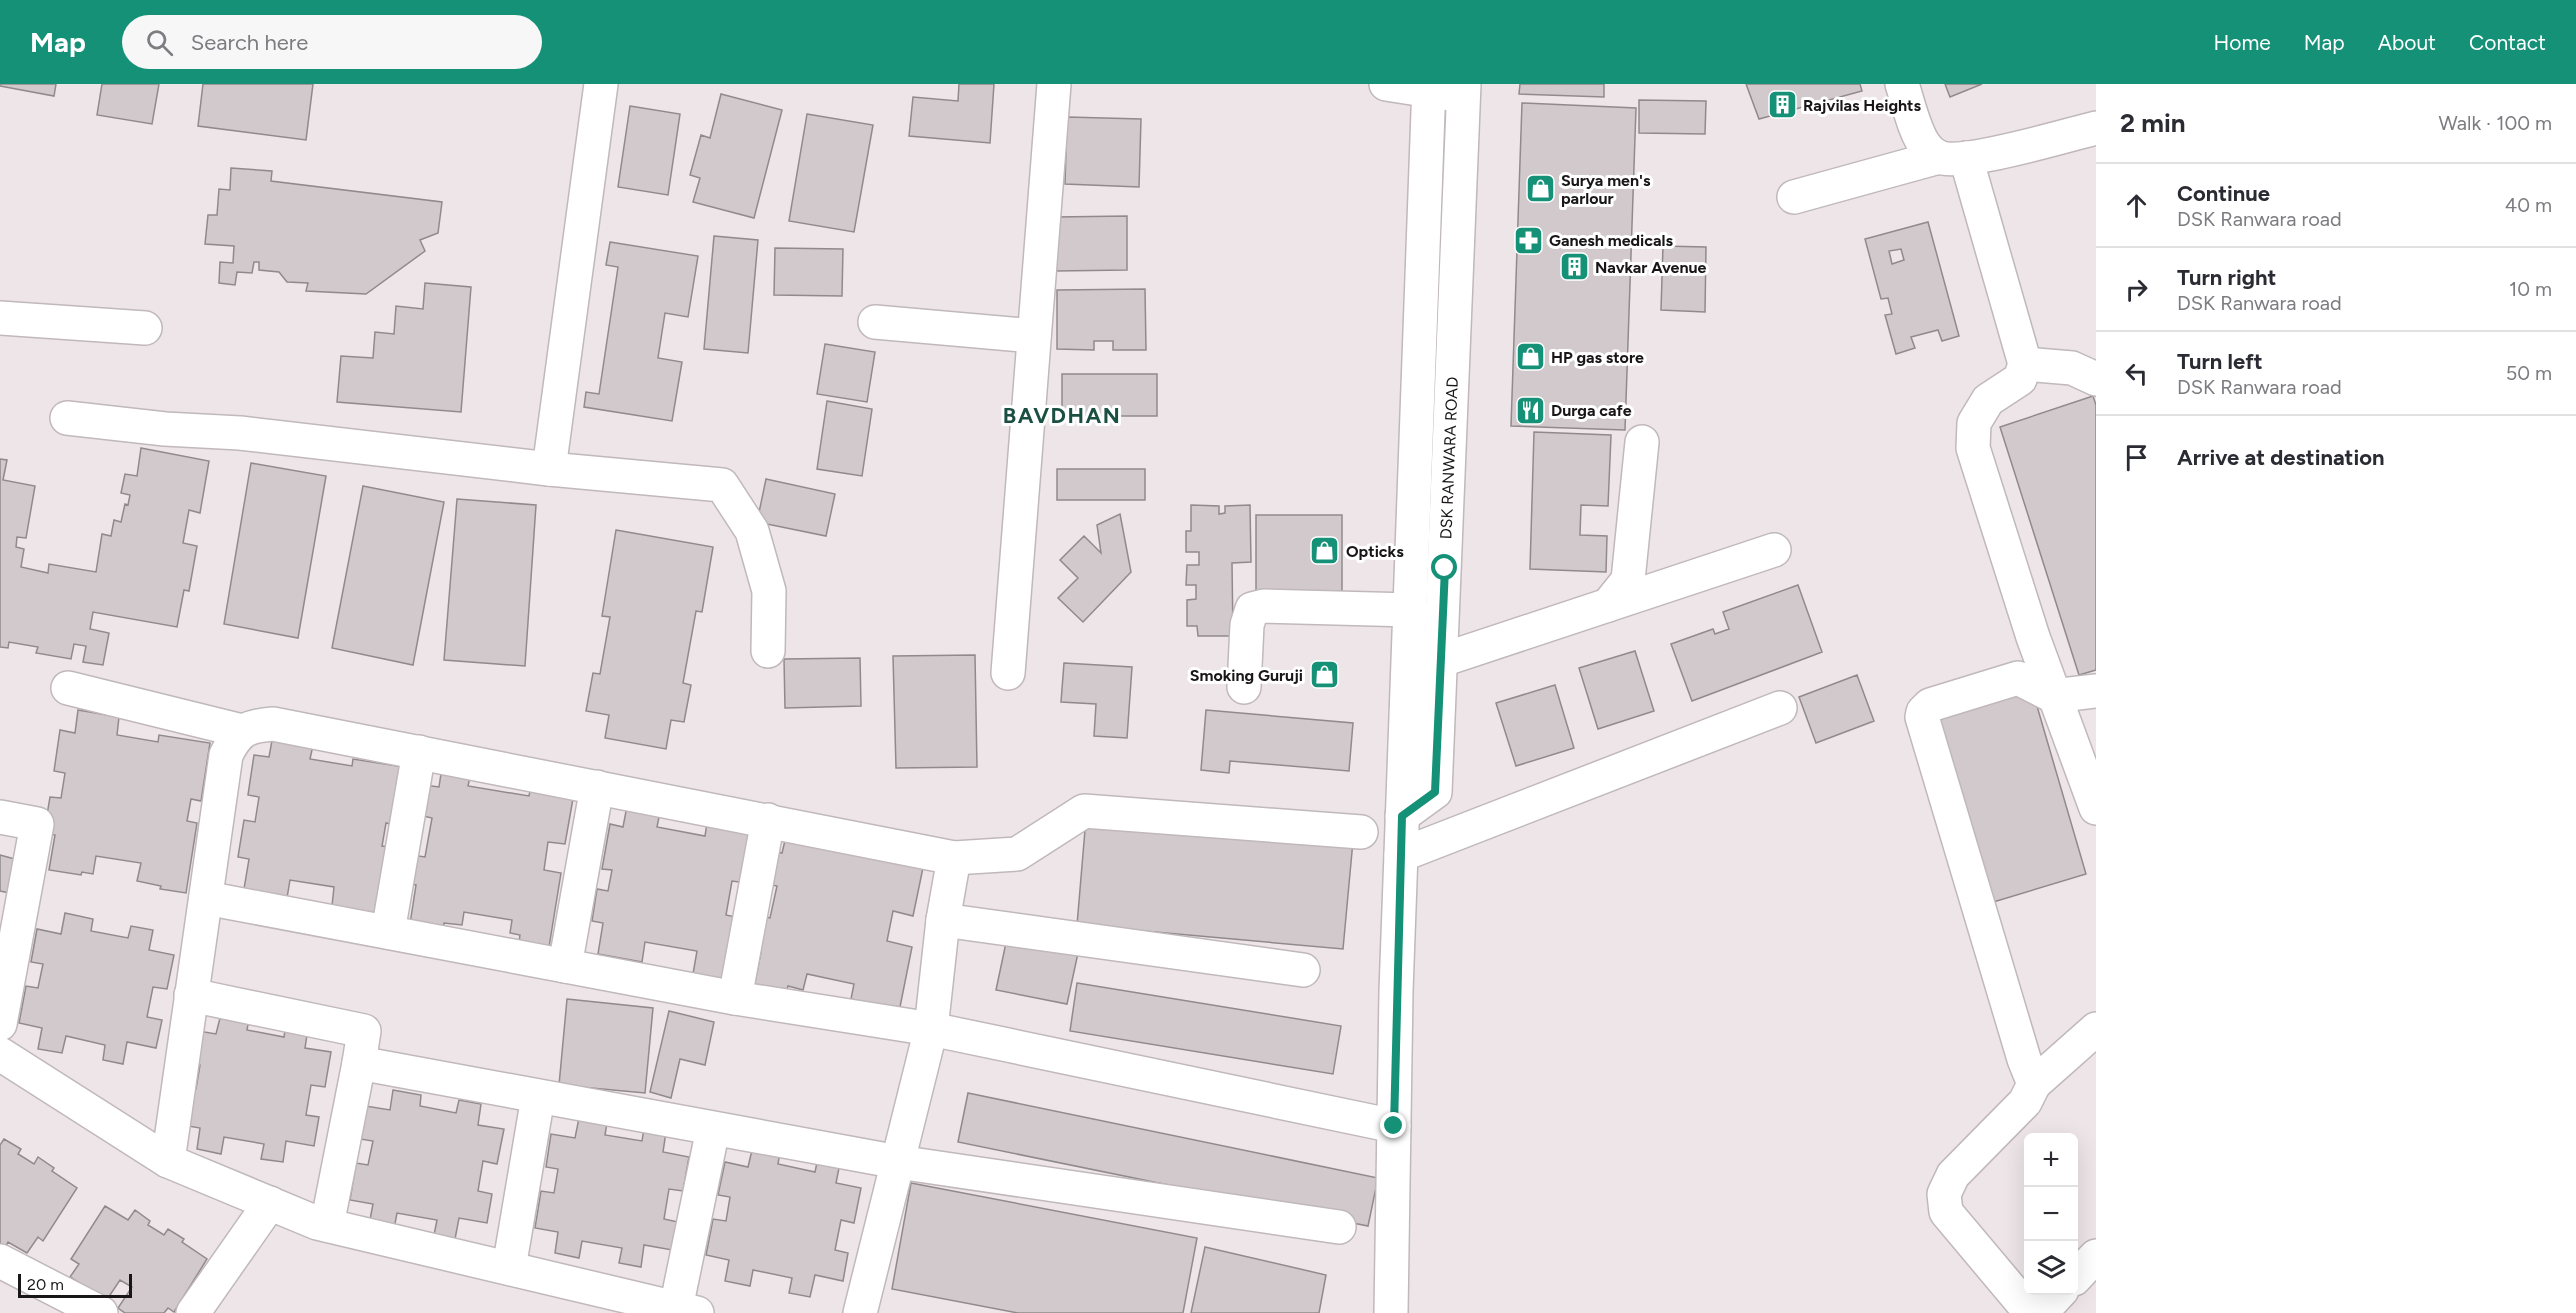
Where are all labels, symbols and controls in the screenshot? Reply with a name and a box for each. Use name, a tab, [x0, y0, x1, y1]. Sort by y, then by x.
search box	[122, 15, 542, 69]
text: Map	[30, 25, 86, 59]
icon: search	[143, 26, 176, 59]
text: Search here	[191, 29, 308, 56]
text: Home	[2214, 30, 2271, 55]
text: Map	[2304, 30, 2345, 55]
text: About	[2378, 30, 2436, 55]
text: Contact	[2469, 30, 2546, 55]
building icon: Rajvilas Heights	[1766, 89, 1798, 121]
place label: Rajvilas Heights	[1803, 96, 1922, 115]
text: 2 min	[2120, 107, 2186, 139]
text: Walk · 100 m	[2438, 111, 2552, 135]
place label: Surya men's parlour	[1561, 171, 1651, 208]
shop icon: Surya men's parlour	[1524, 173, 1556, 205]
text: Continue	[2177, 180, 2270, 207]
icon: ahead	[2120, 189, 2153, 222]
text: 40 m	[2505, 193, 2552, 217]
text: DSK Ranwara road	[2177, 207, 2342, 231]
pharmacy icon: Ganesh medicals	[1512, 224, 1544, 256]
place label: Ganesh medicals	[1549, 231, 1673, 250]
building icon: Navkar Avenue	[1558, 251, 1590, 283]
place label: Navkar Avenue	[1595, 258, 1707, 277]
text: Turn right	[2177, 264, 2276, 291]
icon: right	[2120, 273, 2153, 306]
text: 10 m	[2509, 277, 2552, 301]
text: DSK Ranwara road	[2177, 291, 2342, 315]
shop icon: HP gas store	[1514, 341, 1546, 373]
place label: HP gas store	[1551, 348, 1644, 367]
text: Turn left	[2177, 348, 2263, 375]
icon: left	[2120, 357, 2153, 390]
text: 50 m	[2506, 361, 2552, 385]
text: DSK Ranwara road	[2177, 375, 2342, 399]
street label: DSK RANWARA ROAD	[1436, 376, 1461, 540]
restaurant icon: Durga cafe	[1514, 394, 1546, 426]
place label: Durga cafe	[1551, 401, 1632, 420]
district label: BAVDHAN	[1003, 402, 1121, 429]
icon: arrive	[2120, 441, 2153, 474]
text: Arrive at destination	[2177, 444, 2385, 471]
shop icon: Opticks	[1309, 535, 1341, 567]
place label: Opticks	[1346, 542, 1404, 561]
route start	[1431, 554, 1457, 580]
shop icon: Smoking Guruji	[1308, 659, 1340, 691]
place label: Smoking Guruji	[1190, 666, 1303, 685]
route end	[1380, 1112, 1406, 1138]
map controls	[2024, 1133, 2078, 1295]
button: +	[2024, 1133, 2078, 1187]
button: −	[2024, 1187, 2078, 1241]
button: layers	[2024, 1241, 2078, 1295]
scale bar	[18, 1271, 132, 1298]
text: 20 m	[27, 1275, 64, 1294]

